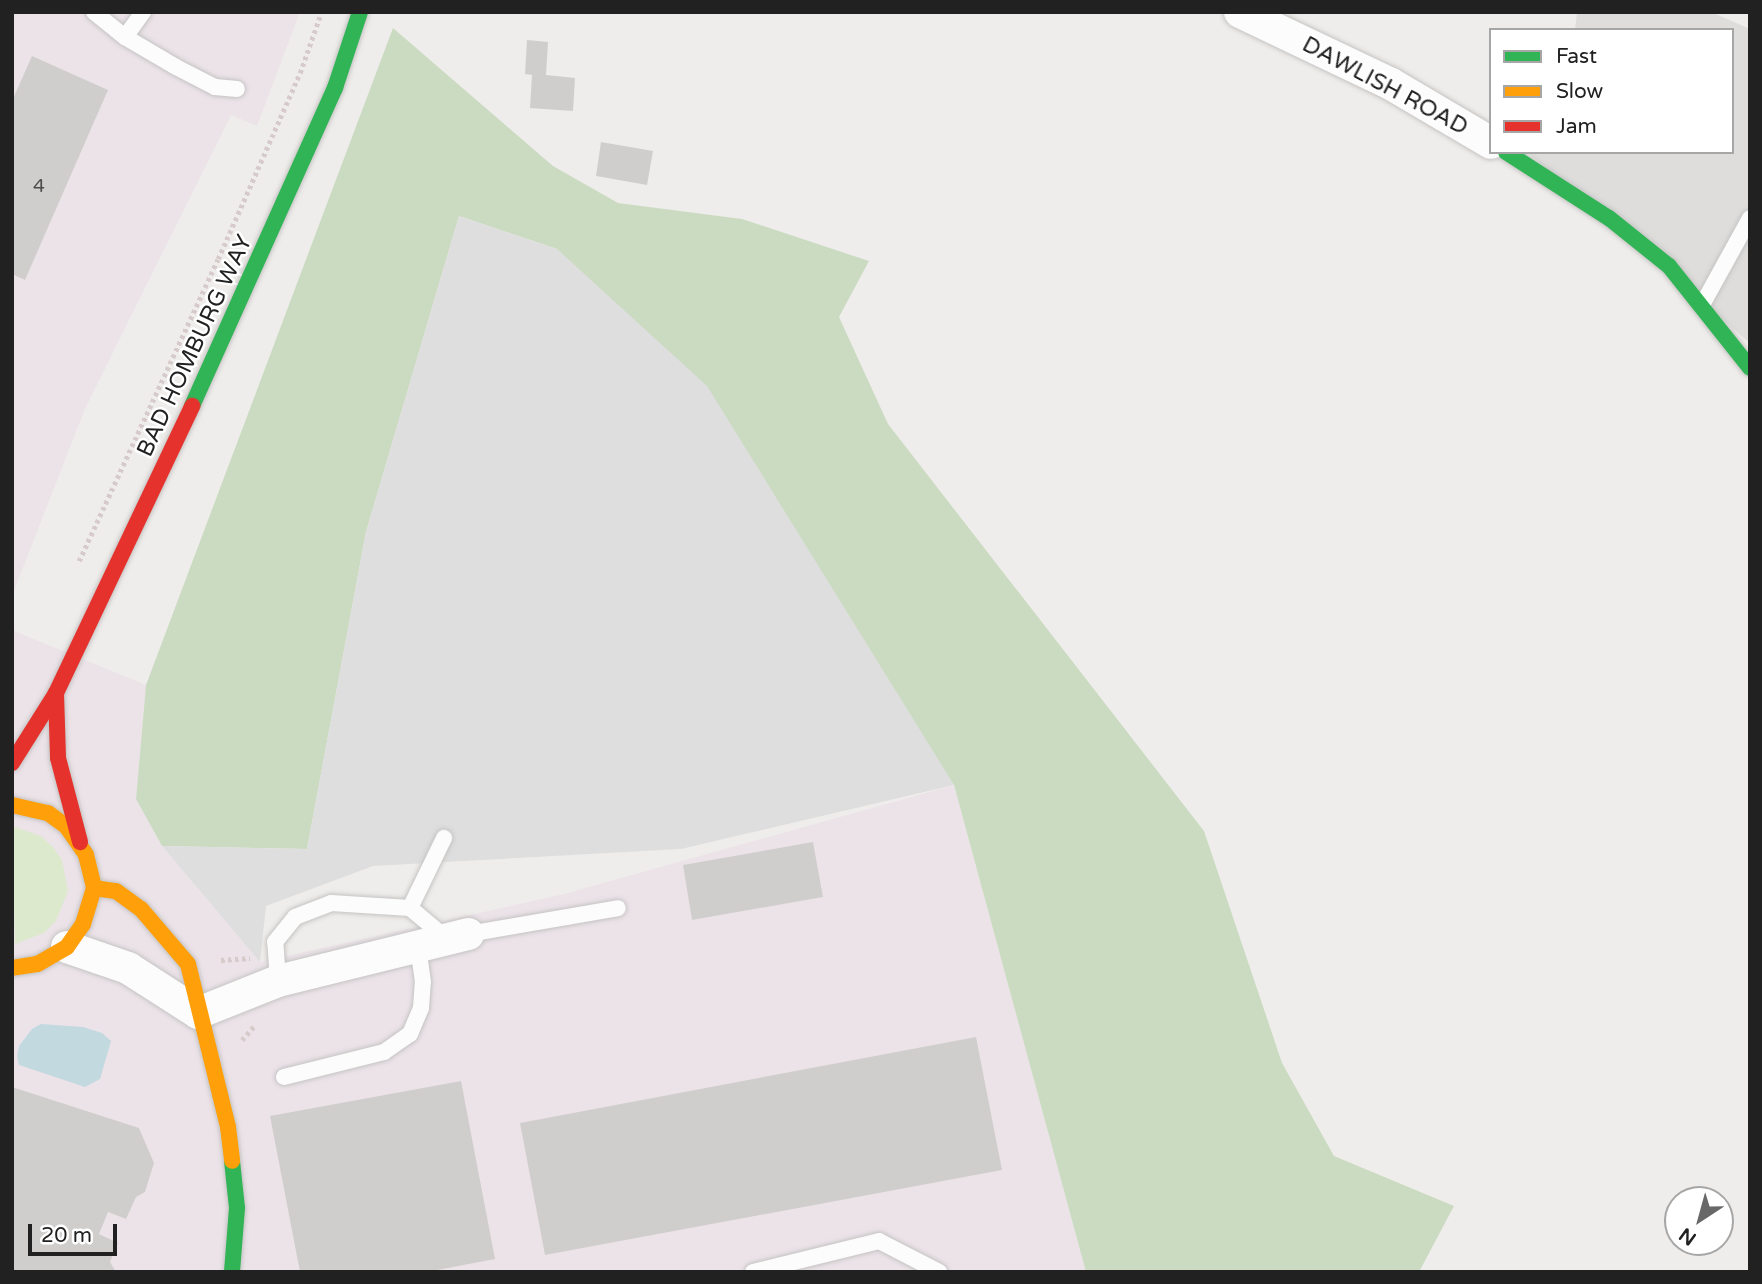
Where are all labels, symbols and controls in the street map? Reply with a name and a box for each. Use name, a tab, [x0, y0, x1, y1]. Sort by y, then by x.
legend	[1489, 28, 1734, 154]
street label: DAWLISH ROAD	[1297, 31, 1473, 141]
text: Fast	[1556, 44, 1597, 69]
text: Slow	[1556, 79, 1603, 104]
text: Jam	[1556, 114, 1597, 139]
house number: 4	[33, 176, 45, 198]
street label: BAD HOMBURG WAY	[131, 231, 259, 461]
north arrow	[1664, 1186, 1734, 1256]
scale bar	[32, 1210, 121, 1254]
text: 20 m	[41, 1223, 92, 1248]
text: N	[1675, 1223, 1700, 1250]

